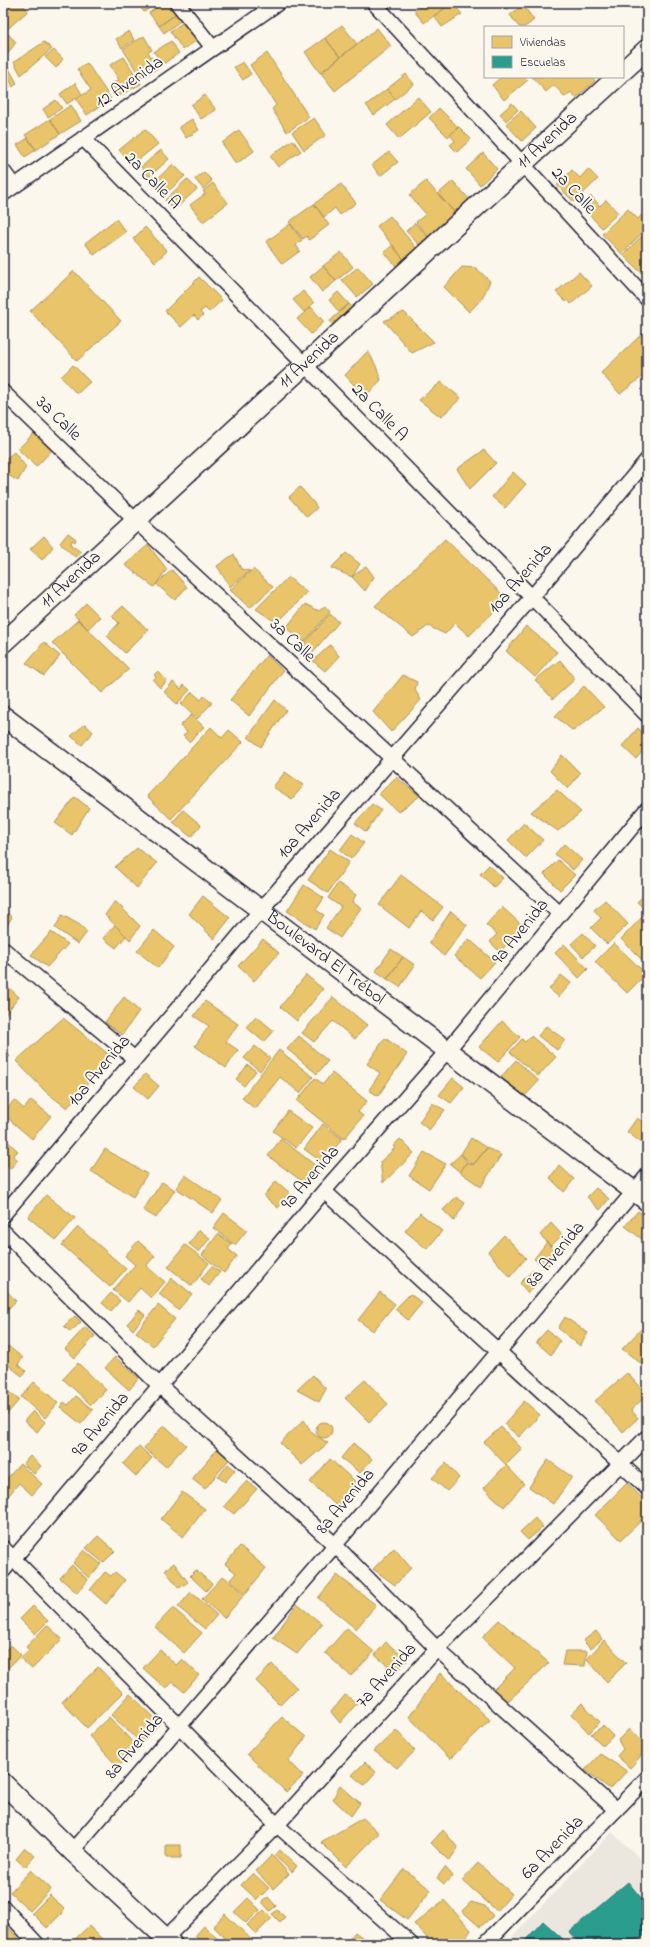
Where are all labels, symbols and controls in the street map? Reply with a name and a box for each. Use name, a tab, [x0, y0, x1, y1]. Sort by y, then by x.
legend	[484, 26, 624, 78]
text: Viviendas	[519, 34, 566, 52]
street label: 12 Avenida	[91, 50, 169, 116]
text: Escuelas	[520, 54, 566, 72]
street label: 11 Avenida	[512, 106, 584, 176]
street label: 2a Calle A	[117, 146, 187, 216]
street label: 2a Calle	[544, 161, 603, 221]
street label: 11 Avenida	[273, 326, 346, 395]
street label: 2a Calle A	[344, 378, 414, 448]
street label: 3a Calle	[29, 390, 88, 448]
street label: 10a Avenida	[483, 538, 559, 620]
street label: 11 Avenida	[35, 545, 108, 615]
street label: 3a Calle	[263, 613, 322, 670]
street label: 10a Avenida	[272, 783, 348, 865]
street label: 9a Avenida	[486, 893, 556, 971]
street label: Boulevard El Trébol	[259, 904, 390, 1012]
street label: 10a Avenida	[62, 1030, 138, 1112]
street label: 9a Avenida	[276, 1140, 346, 1216]
street label: 8a Avenida	[520, 1216, 592, 1294]
street label: 9a Avenida	[66, 1387, 136, 1463]
street label: 8a Avenida	[310, 1463, 382, 1541]
street label: 7a Avenida	[350, 1637, 424, 1715]
street label: 8a Avenida	[99, 1708, 171, 1786]
street label: 6a Avenida	[516, 1810, 590, 1886]

